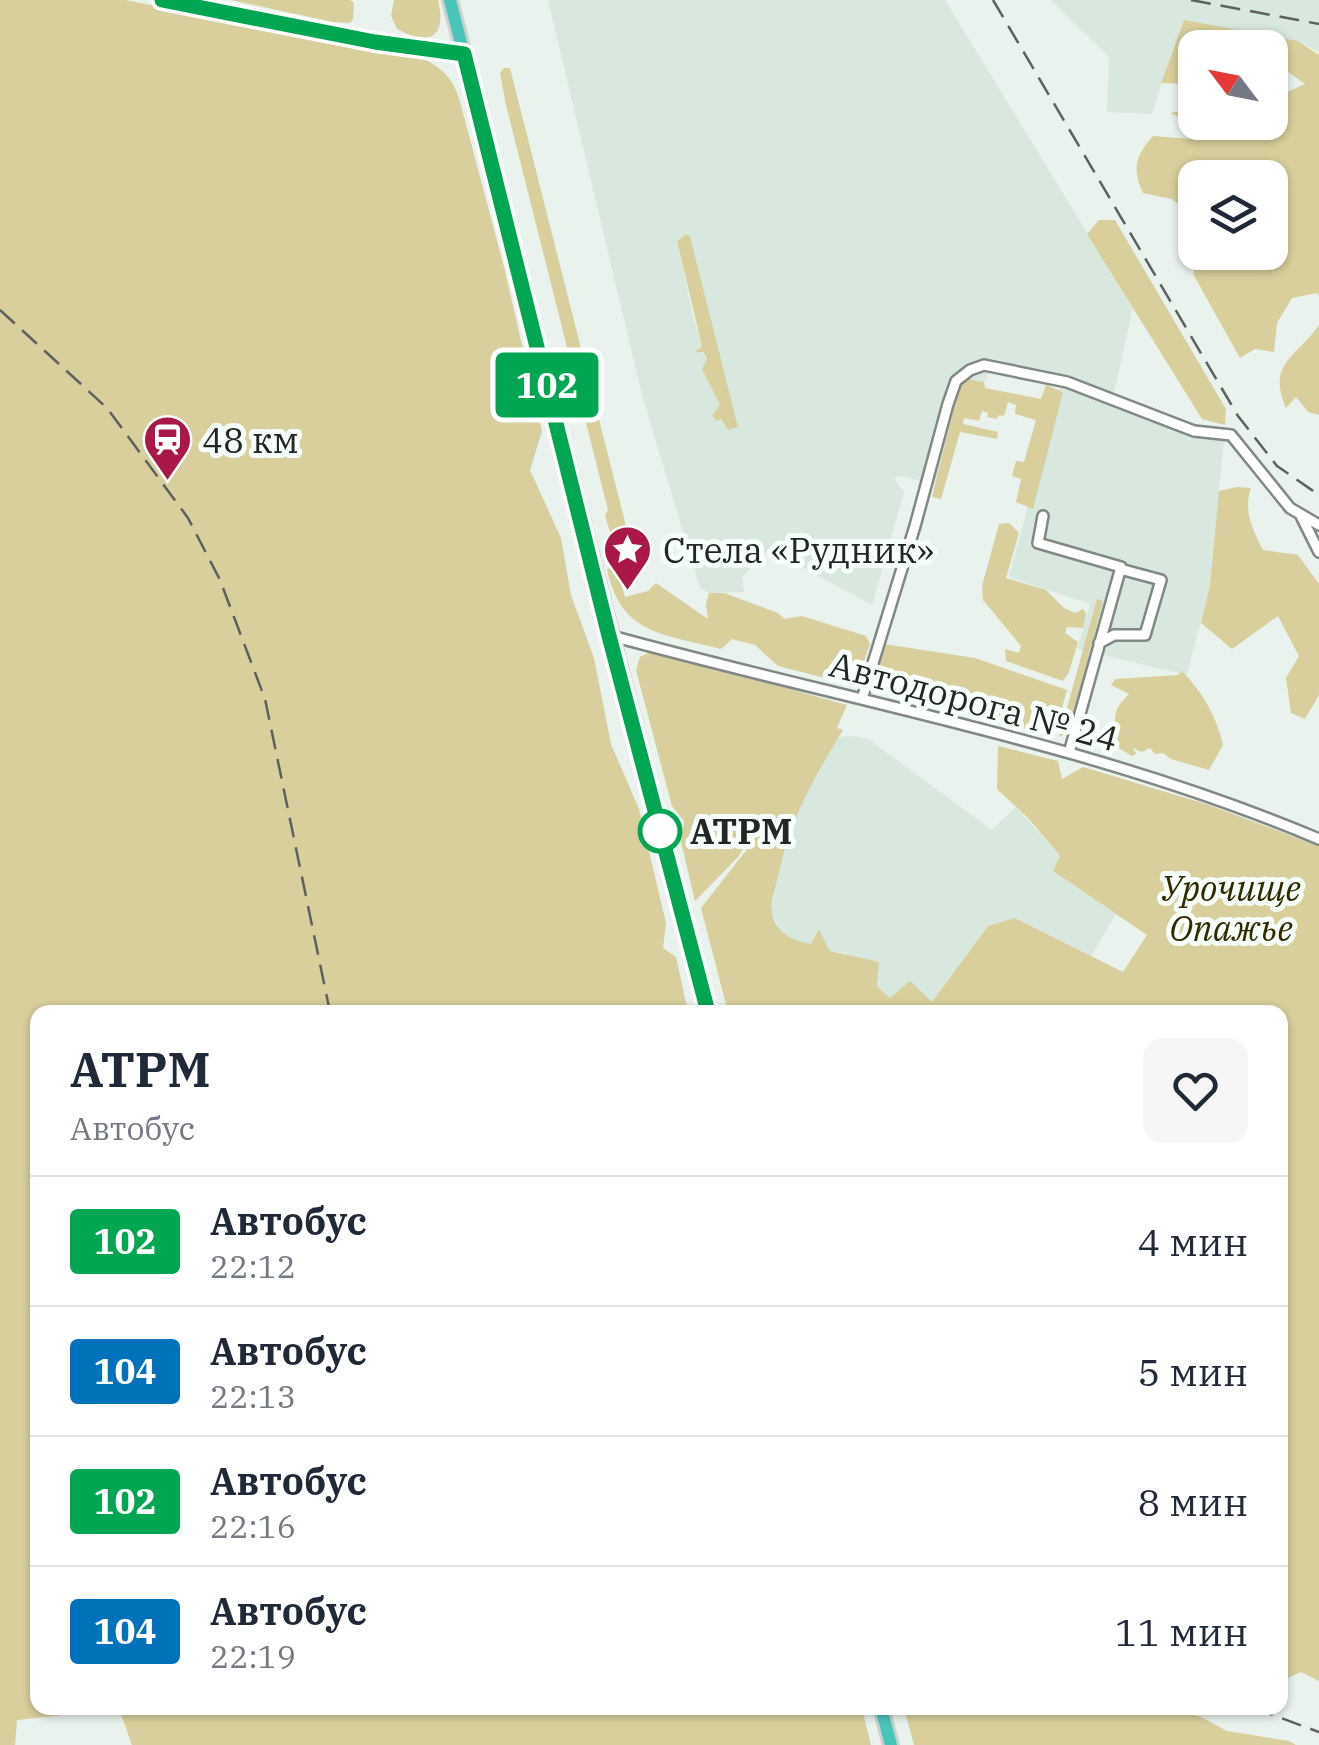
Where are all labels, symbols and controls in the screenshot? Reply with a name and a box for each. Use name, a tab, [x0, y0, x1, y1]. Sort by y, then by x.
north arrow	[1178, 30, 1288, 140]
map controls	[1178, 30, 1288, 270]
button: layers	[1178, 160, 1288, 270]
line badge: 102	[490, 352, 604, 418]
text: 102	[515, 362, 579, 408]
station icon: 48 км	[141, 414, 193, 482]
place label: 48 км	[202, 417, 299, 463]
place icon: Стела «Рудник»	[602, 524, 654, 592]
place label: Стела «Рудник»	[663, 527, 934, 573]
street label: Автодорога № 24	[825, 640, 1123, 762]
place label: АТРМ	[690, 808, 792, 854]
marker: АТРМ	[639, 810, 681, 852]
park label: Урочище Опажье	[1161, 865, 1301, 951]
text: АТРМ	[70, 1038, 210, 1100]
button: heart	[1143, 1038, 1248, 1143]
text: Автобус	[70, 1107, 195, 1149]
text: Автобус	[210, 1196, 367, 1245]
text: 4 мин	[1138, 1217, 1248, 1266]
text: 102	[93, 1218, 157, 1264]
text: 22:12	[210, 1245, 296, 1287]
text: Автобус	[210, 1326, 367, 1375]
text: 5 мин	[1138, 1347, 1248, 1396]
text: 104	[93, 1348, 157, 1394]
text: 22:13	[210, 1375, 296, 1417]
text: Автобус	[210, 1456, 367, 1505]
text: 8 мин	[1138, 1477, 1248, 1526]
text: 102	[93, 1478, 157, 1524]
text: 22:16	[210, 1505, 296, 1547]
text: Автобус	[210, 1586, 367, 1635]
text: 11 мин	[1115, 1607, 1248, 1656]
text: 104	[93, 1608, 157, 1654]
text: 22:19	[210, 1635, 296, 1677]

